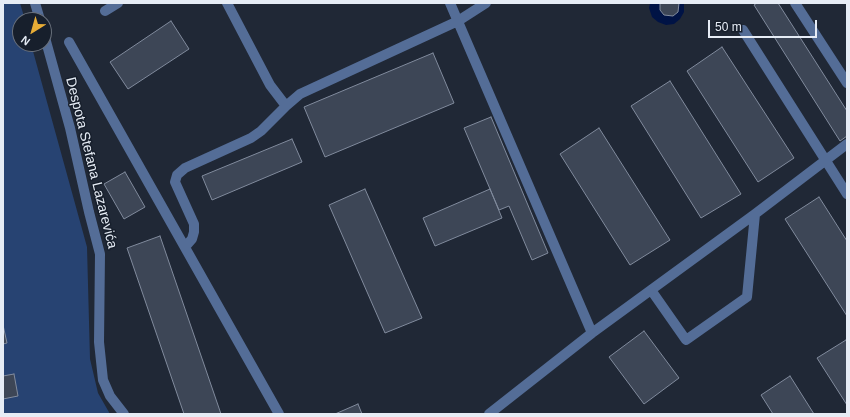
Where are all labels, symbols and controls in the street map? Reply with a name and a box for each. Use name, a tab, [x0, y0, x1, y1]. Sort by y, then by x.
north arrow	[12, 12, 52, 52]
scale bar	[710, 12, 819, 38]
text: 50 m	[715, 20, 742, 34]
text: N	[19, 34, 32, 48]
street label: Despota Stefana Lazarevića	[62, 76, 120, 250]

